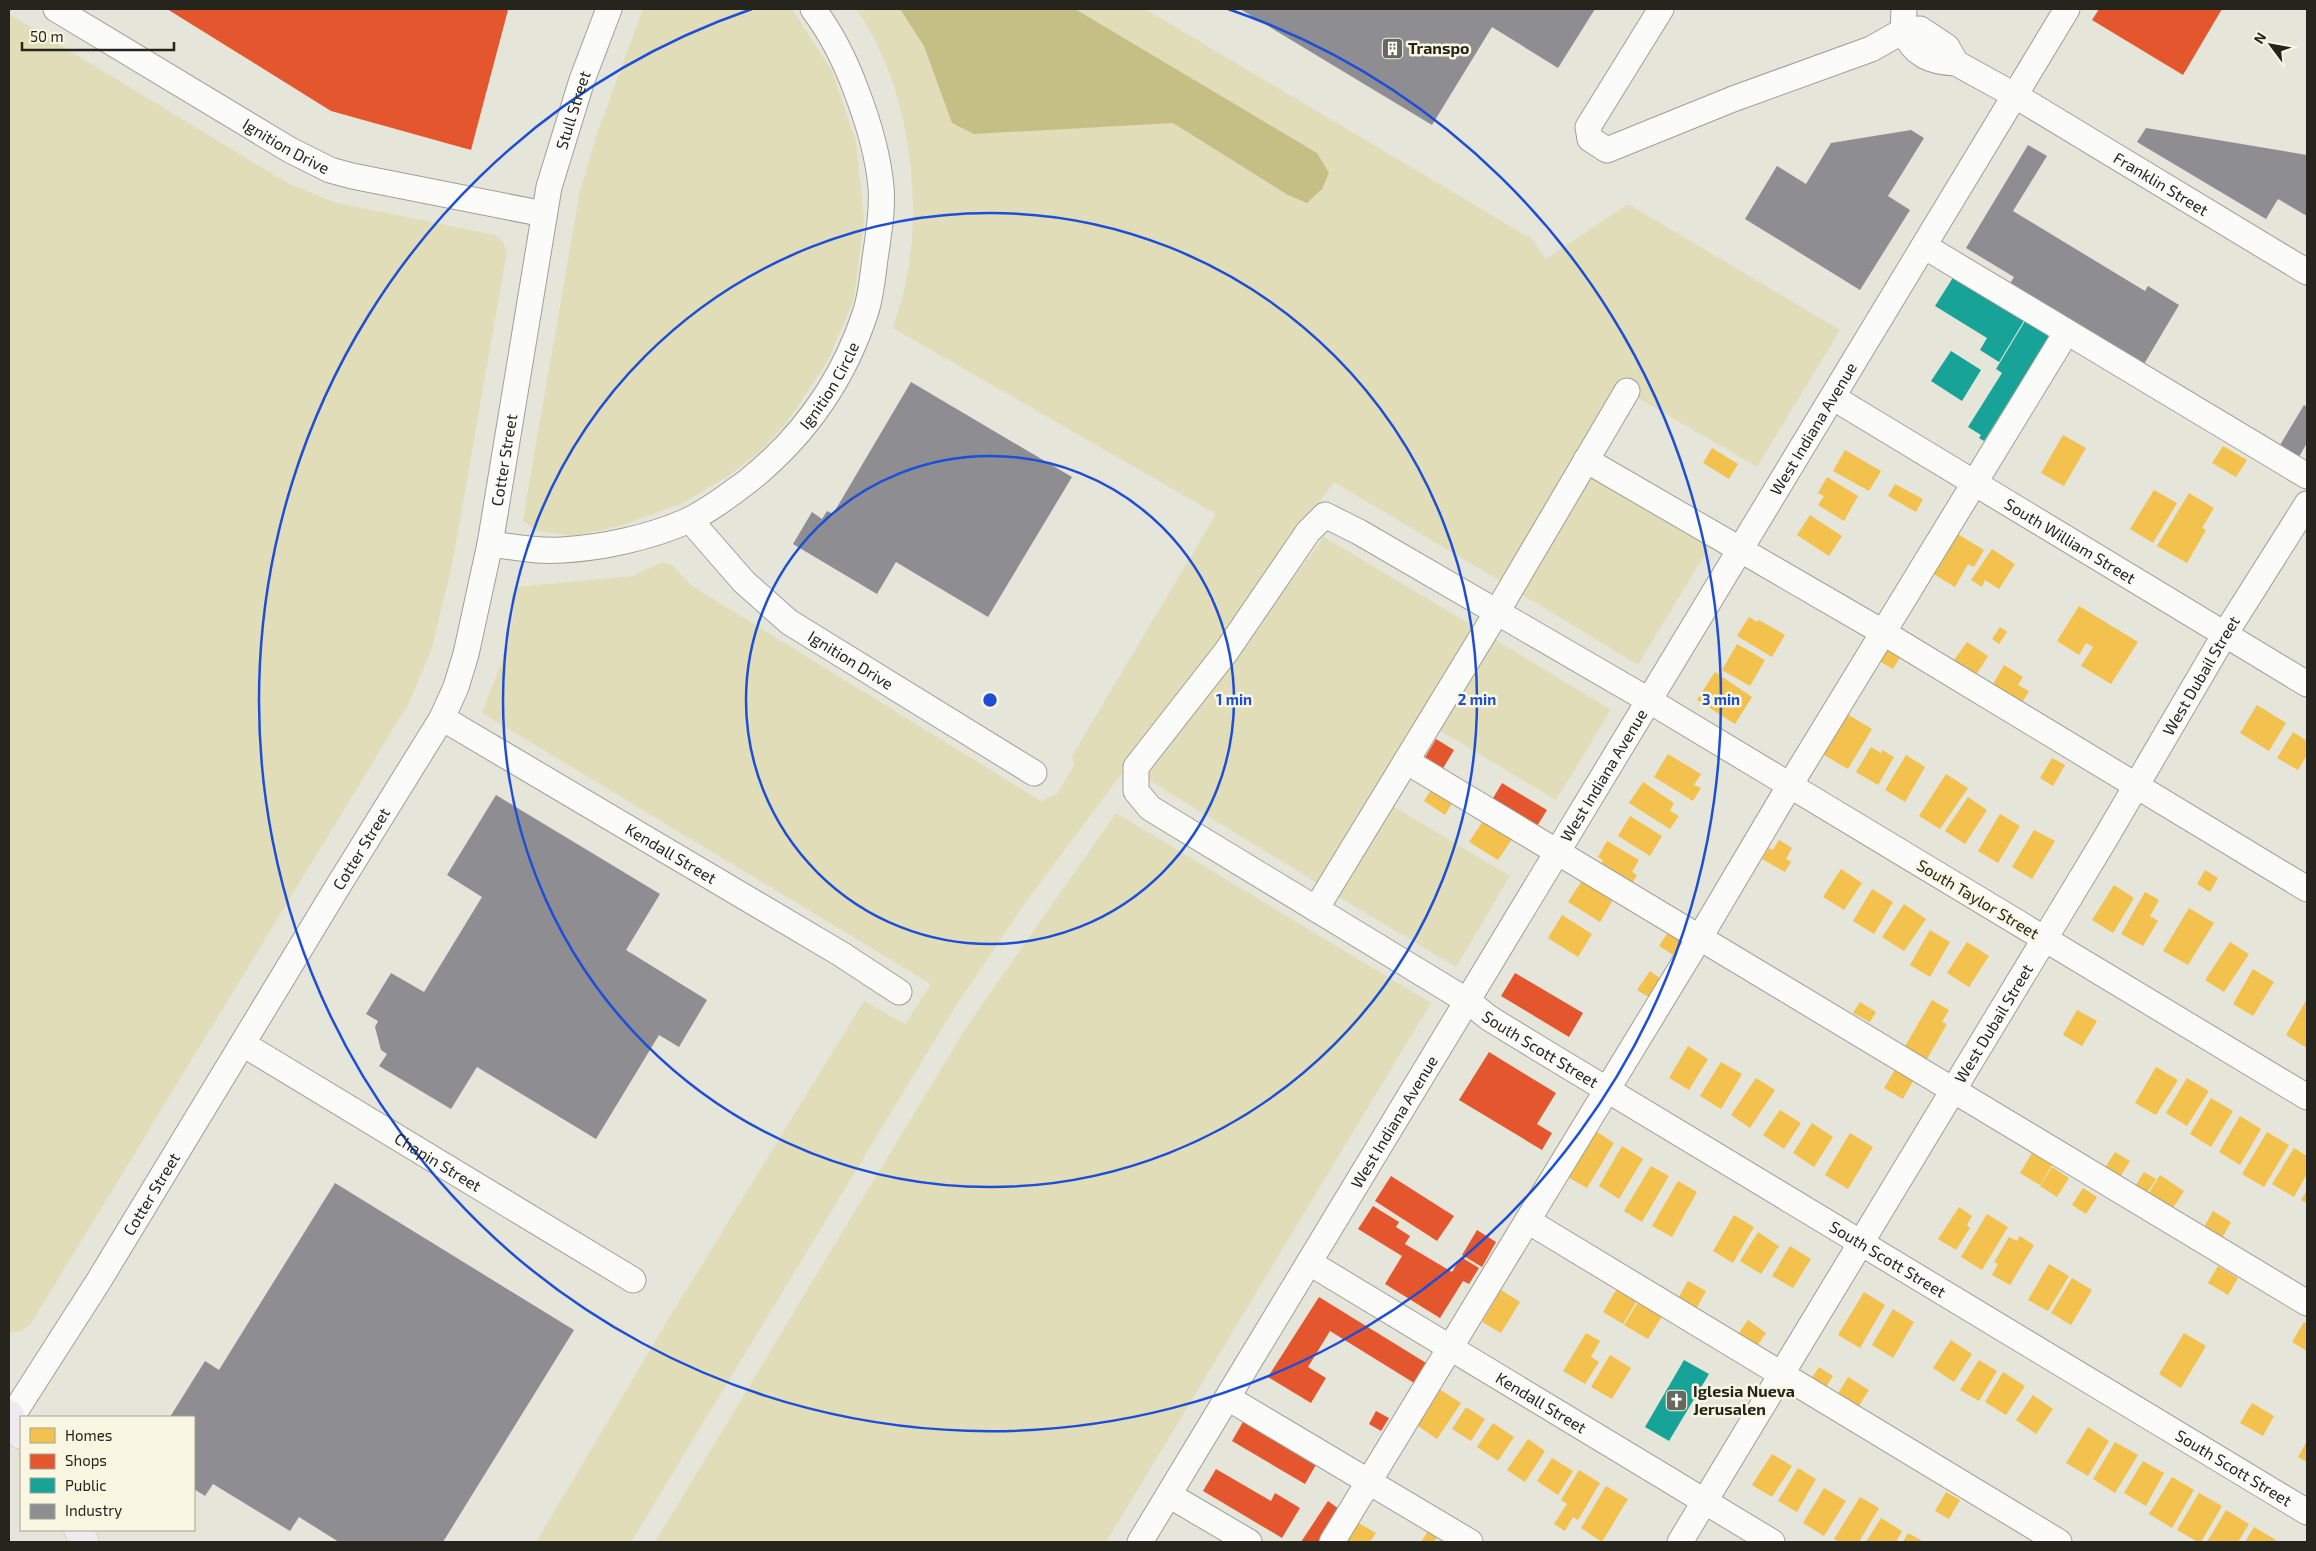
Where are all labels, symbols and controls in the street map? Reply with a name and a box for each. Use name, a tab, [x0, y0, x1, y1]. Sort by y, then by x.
scale bar	[22, 20, 175, 52]
north arrow	[2246, 20, 2296, 70]
text: 50 m	[30, 27, 64, 45]
text: N	[2250, 29, 2269, 47]
building icon: Transpo	[1380, 36, 1404, 60]
place label: Transpo	[1408, 38, 1469, 57]
street label: Stull Street	[551, 68, 594, 152]
street label: Ignition Drive	[240, 114, 333, 177]
street label: Franklin Street	[2111, 147, 2212, 219]
street label: Ignition Circle	[795, 339, 862, 433]
street label: West Indiana Avenue	[1765, 359, 1860, 498]
street label: Cotter Street	[486, 412, 520, 507]
street label: South William Street	[2002, 494, 2139, 587]
street label: West Dubail Street	[2158, 612, 2243, 738]
street label: Ignition Drive	[805, 626, 897, 693]
text: 1 min	[1216, 690, 1252, 708]
text: 2 min	[1458, 690, 1496, 708]
text: 3 min	[1702, 690, 1740, 708]
centre of rings	[981, 691, 999, 709]
street label: West Indiana Avenue	[1556, 705, 1651, 845]
street label: Cotter Street	[328, 804, 393, 893]
street label: Kendall Street	[622, 819, 720, 887]
street label: South Taylor Street	[1914, 855, 2043, 942]
street label: West Dubail Street	[1950, 960, 2036, 1086]
street label: South Scott Street	[1479, 1006, 1602, 1091]
street label: West Indiana Avenue	[1346, 1052, 1441, 1191]
street label: Chapin Street	[392, 1128, 485, 1195]
street label: Cotter Street	[119, 1149, 183, 1238]
street label: South Scott Street	[1826, 1216, 1950, 1301]
street label: Kendall Street	[1493, 1368, 1590, 1437]
place label: Iglesia Nueva Jerusalen	[1693, 1381, 1795, 1418]
church icon: Iglesia Nueva Jerusalen	[1665, 1388, 1689, 1412]
legend	[20, 1416, 195, 1531]
street label: South Scott Street	[2172, 1425, 2295, 1510]
text: Homes	[65, 1426, 112, 1444]
text: Shops	[65, 1451, 107, 1469]
text: Public	[65, 1476, 106, 1494]
text: Industry	[65, 1501, 122, 1519]

